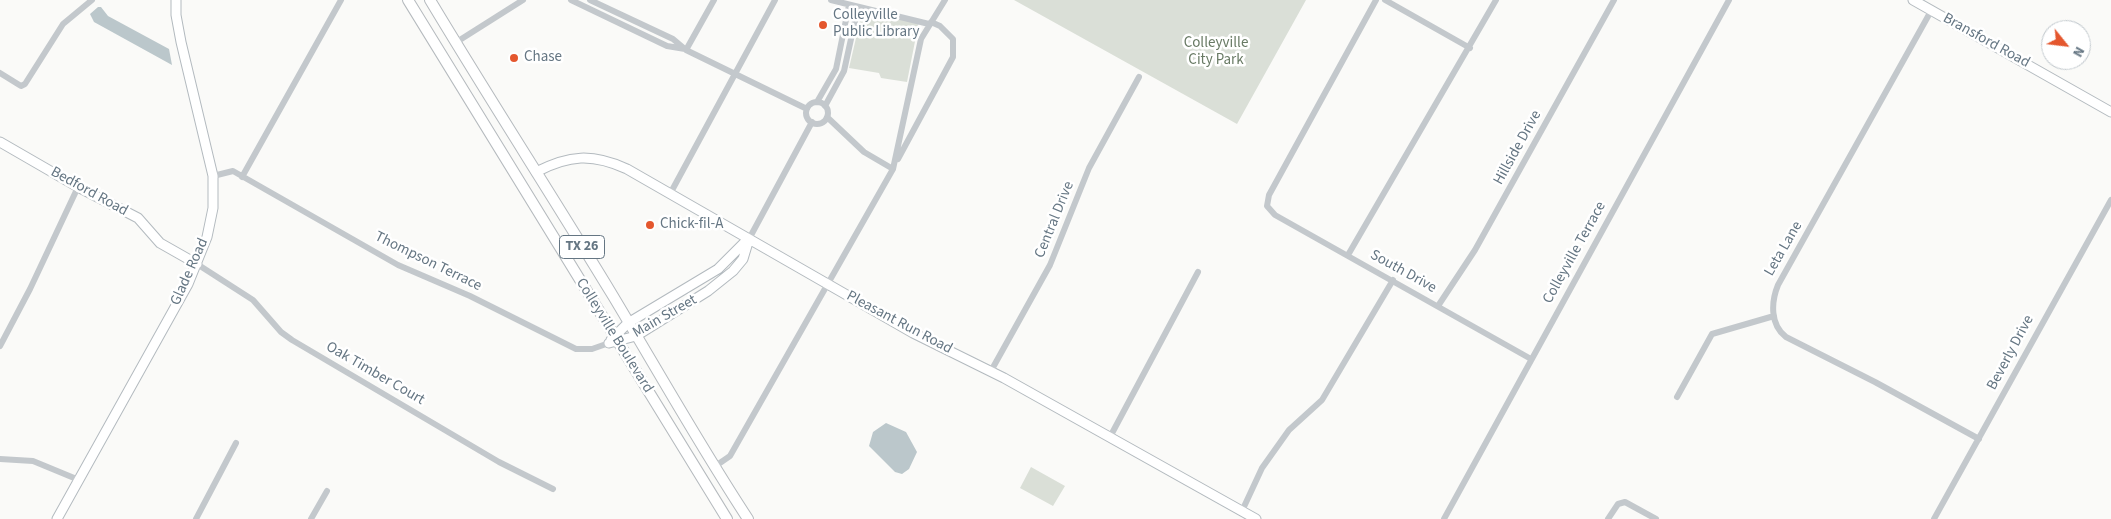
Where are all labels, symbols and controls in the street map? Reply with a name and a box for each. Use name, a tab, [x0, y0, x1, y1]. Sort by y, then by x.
place label: Colleyville Public Library	[833, 7, 920, 42]
street label: Bransford Road	[1939, 10, 2033, 72]
marker: Colleyville Public Library	[817, 19, 829, 31]
north arrow	[2041, 20, 2091, 70]
park label: Colleyville City Park	[1184, 35, 1248, 70]
text: N	[2067, 43, 2089, 61]
place label: Chase	[524, 49, 562, 67]
marker: Chase	[508, 52, 520, 64]
street label: Hillside Drive	[1490, 108, 1546, 188]
street label: Bedford Road	[47, 163, 131, 221]
street label: Central Drive	[1031, 179, 1079, 261]
street label: Colleyville Terrace	[1540, 199, 1610, 307]
place label: Chick-fil-A	[660, 216, 723, 234]
street label: Leta Lane	[1761, 218, 1807, 280]
marker: Chick-fil-A	[644, 219, 656, 231]
street label: Thompson Terrace	[372, 228, 484, 296]
street label: Glade Road	[167, 236, 213, 308]
road number: TX 26	[560, 236, 604, 258]
street label: South Drive	[1367, 246, 1439, 298]
street label: Colleyville Boulevard	[571, 275, 657, 397]
street label: Pleasant Run Road	[843, 288, 955, 358]
street label: Main Street	[630, 291, 700, 343]
street label: Beverly Drive	[1984, 312, 2038, 394]
street label: Oak Timber Court	[322, 338, 428, 410]

